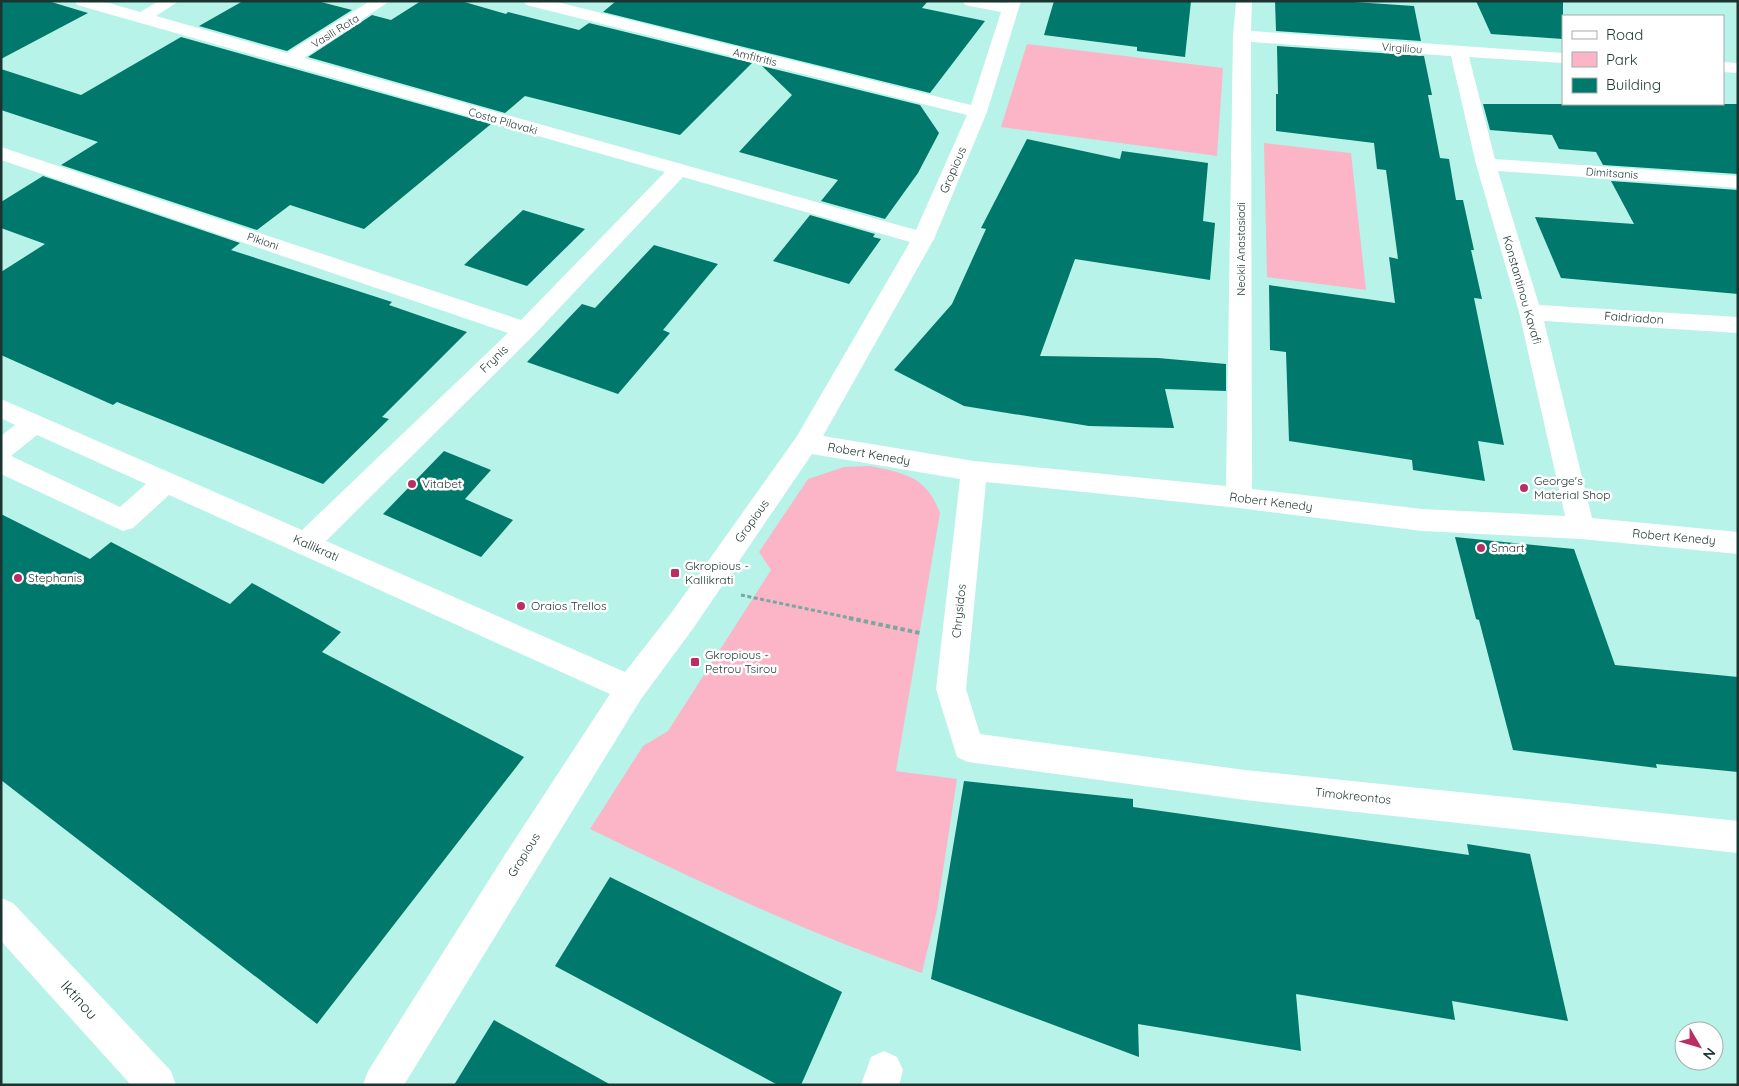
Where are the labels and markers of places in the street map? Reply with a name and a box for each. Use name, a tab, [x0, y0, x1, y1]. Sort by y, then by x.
place label: George's Material Shop	[1534, 473, 1611, 502]
place label: Vitabet	[422, 476, 462, 491]
marker: Vitabet	[406, 478, 418, 490]
marker: George's Material Shop	[1518, 482, 1530, 494]
place label: Smart	[1491, 540, 1525, 555]
marker: Smart	[1475, 542, 1487, 554]
place label: Gkropious - Kallikrati	[685, 558, 749, 587]
marker: Gkropious - Kallikrati	[669, 567, 681, 579]
place label: Stephanis	[28, 570, 82, 585]
marker: Stephanis	[12, 572, 24, 584]
place label: Oraios Trellos	[531, 598, 607, 613]
marker: Oraios Trellos	[515, 600, 527, 612]
place label: Gkropious - Petrou Tsirou	[705, 647, 777, 676]
marker: Gkropious - Petrou Tsirou	[689, 656, 701, 668]

